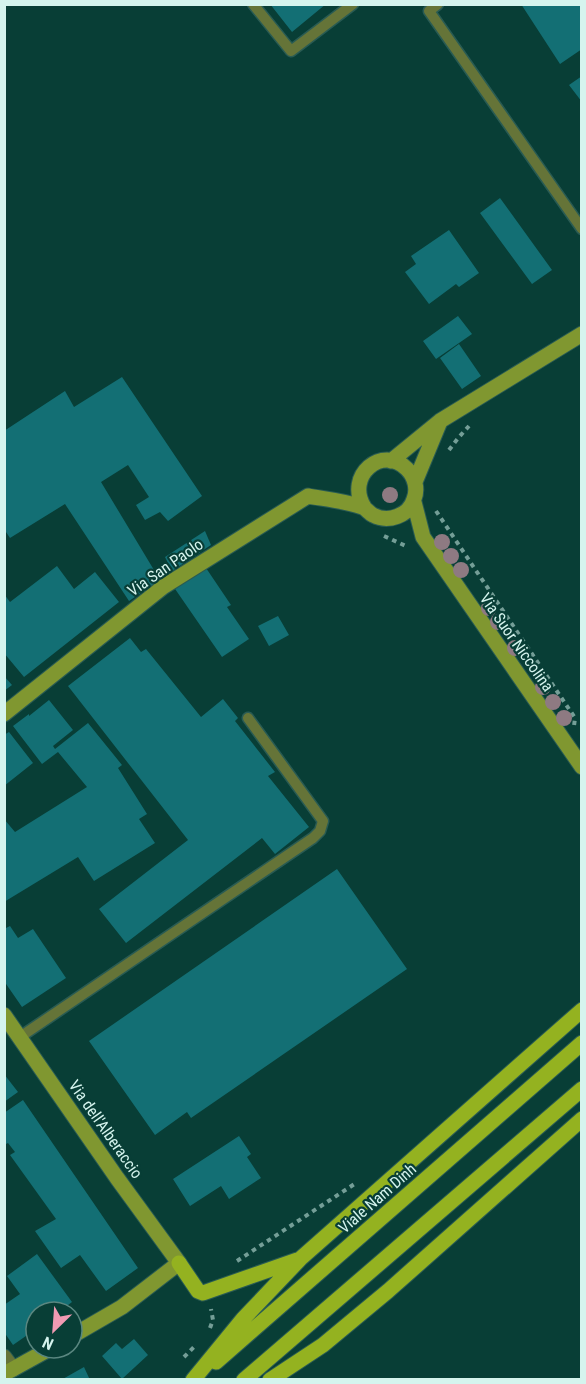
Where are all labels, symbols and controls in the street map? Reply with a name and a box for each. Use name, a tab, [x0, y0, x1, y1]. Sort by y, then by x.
street label: Via San Paolo	[124, 535, 207, 600]
street label: Via Suor Niccolina	[476, 589, 558, 695]
street label: Via dell'Alberaccio	[65, 1076, 147, 1182]
street label: Viale Nam Dinh	[335, 1159, 420, 1237]
north arrow	[24, 1300, 84, 1360]
text: N	[39, 1332, 56, 1354]

